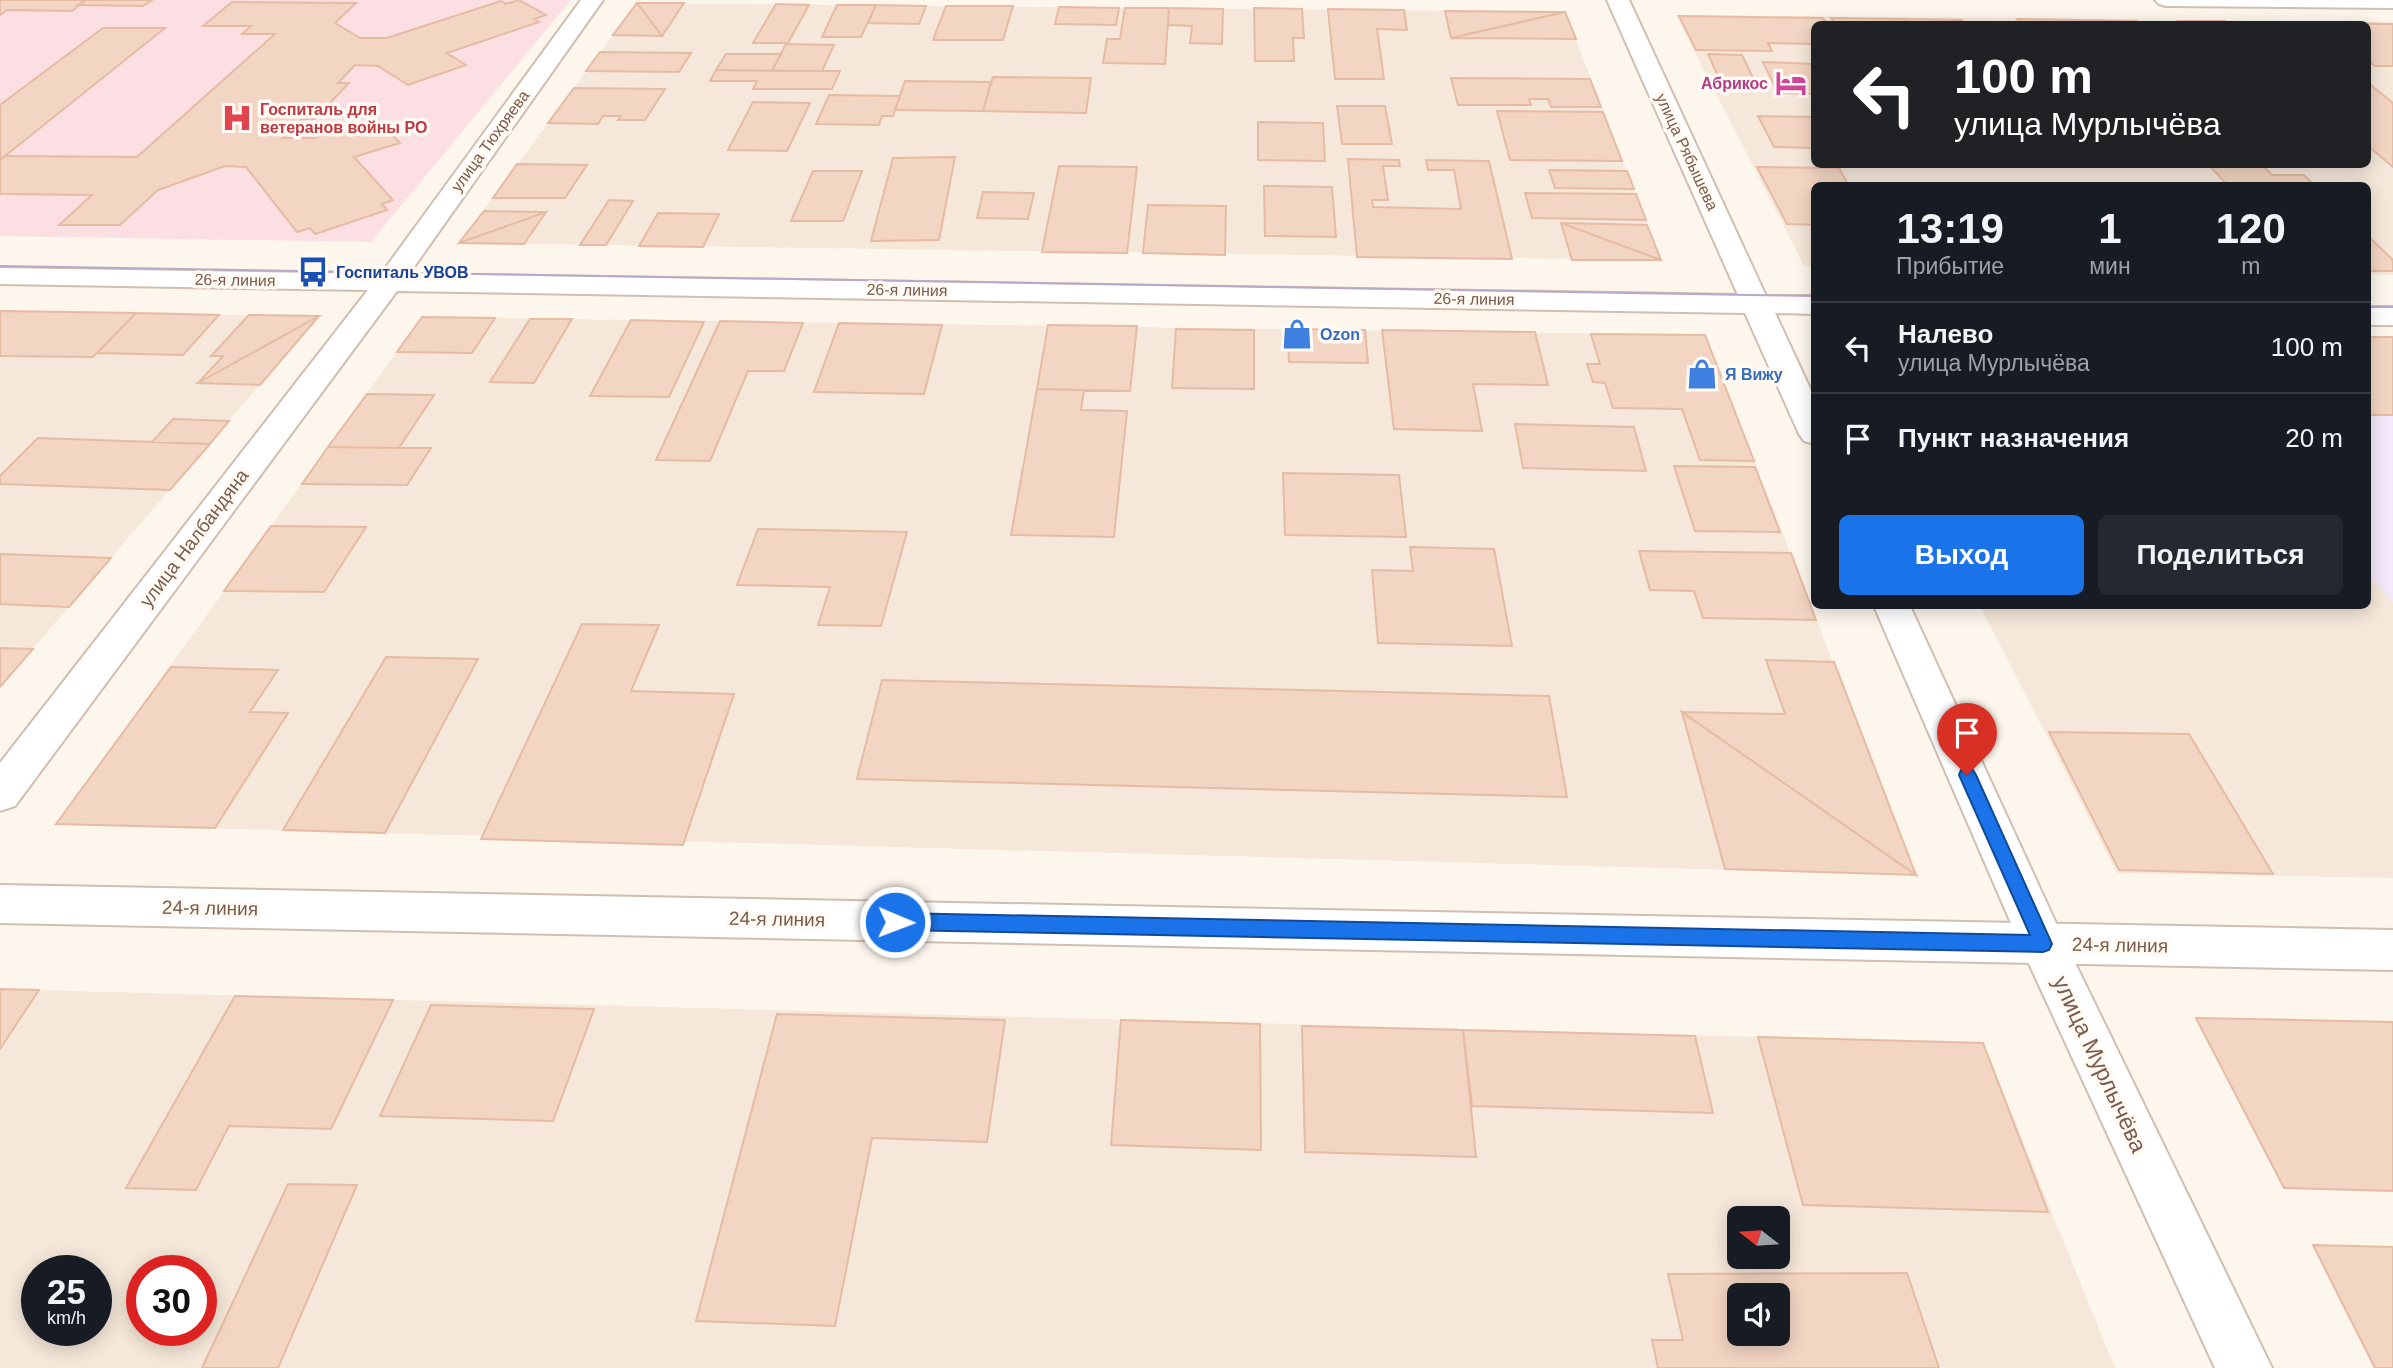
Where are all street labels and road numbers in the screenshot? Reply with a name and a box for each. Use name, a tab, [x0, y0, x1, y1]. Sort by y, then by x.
street label: улица Тюхряева	[448, 87, 532, 195]
street label: улица Рябышева	[1652, 91, 1722, 213]
street label: 26-я линия	[194, 271, 276, 289]
street label: 26-я линия	[866, 281, 948, 299]
street label: 26-я линия	[1433, 290, 1515, 308]
street label: улица Налбандяна	[135, 465, 253, 611]
street label: 24-я линия	[162, 897, 258, 919]
street label: 24-я линия	[729, 908, 825, 930]
street label: 24-я линия	[2072, 934, 2168, 956]
street label: улица Мурлычёва	[2048, 972, 2152, 1157]

